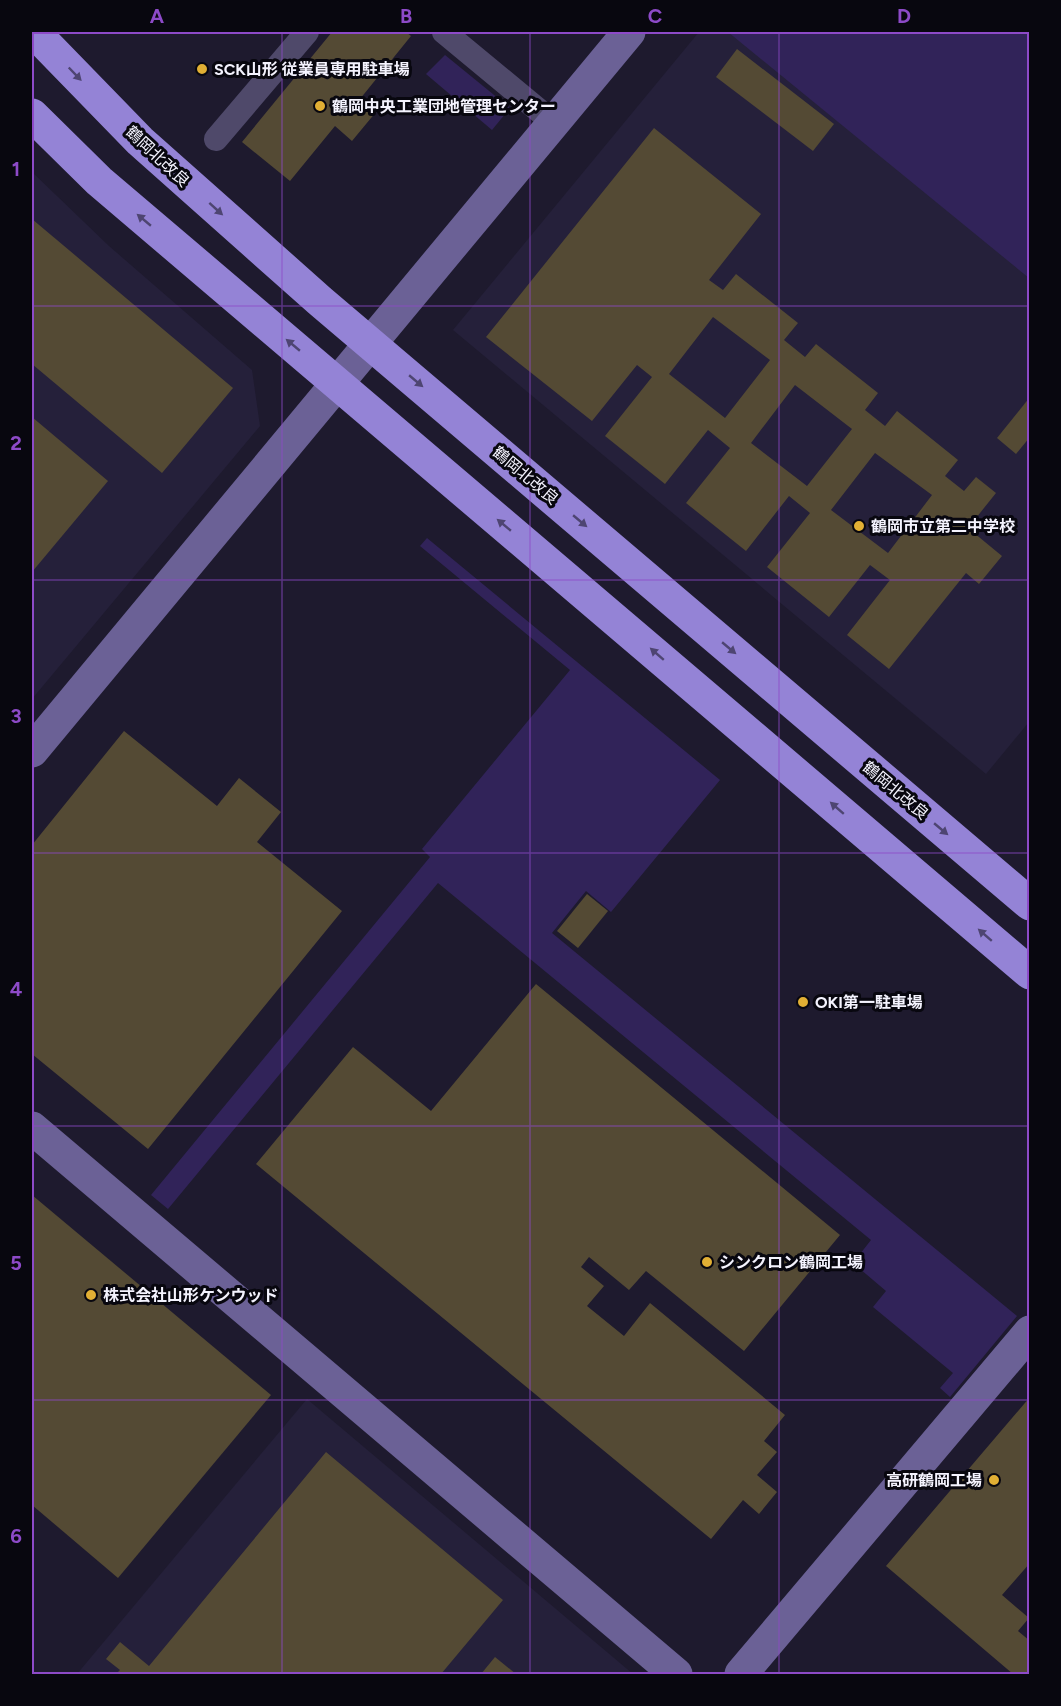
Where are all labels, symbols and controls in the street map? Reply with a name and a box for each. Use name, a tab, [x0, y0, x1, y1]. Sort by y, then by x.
text: A	[150, 4, 165, 28]
text: B	[400, 4, 412, 28]
text: C	[648, 4, 662, 28]
text: D	[897, 4, 911, 28]
place label: SCK山形 従業員専用駐車場	[214, 60, 410, 79]
marker: SCK山形 従業員専用駐車場	[195, 62, 209, 76]
one-way arrow	[68, 66, 82, 81]
place label: 鶴岡中央工業団地管理センター	[332, 97, 556, 116]
marker: 鶴岡中央工業団地管理センター	[313, 99, 327, 113]
street label: 鶴岡北改良	[122, 122, 193, 191]
text: 1	[12, 157, 20, 181]
one-way arrow	[208, 202, 223, 216]
one-way arrow	[136, 213, 152, 226]
one-way arrow	[285, 339, 301, 352]
one-way arrow	[408, 374, 423, 387]
text: 2	[10, 431, 22, 455]
street label: 鶴岡北改良	[489, 442, 562, 508]
one-way arrow	[572, 514, 587, 527]
place label: 鶴岡市立第二中学校	[871, 517, 1015, 536]
one-way arrow	[497, 519, 512, 532]
marker: 鶴岡市立第二中学校	[852, 519, 866, 533]
one-way arrow	[721, 641, 736, 654]
one-way arrow	[650, 648, 665, 661]
text: 3	[10, 704, 22, 728]
street label: 鶴岡北改良	[859, 757, 932, 823]
one-way arrow	[830, 802, 845, 815]
one-way arrow	[933, 822, 948, 835]
one-way arrow	[978, 929, 993, 942]
text: 4	[10, 977, 23, 1001]
place label: OKI第一駐車場	[815, 993, 923, 1012]
marker: OKI第一駐車場	[796, 995, 810, 1009]
text: 5	[10, 1251, 22, 1275]
place label: シンクロン鶴岡工場	[719, 1253, 863, 1272]
marker: シンクロン鶴岡工場	[700, 1255, 714, 1269]
place label: 株式会社山形ケンウッド	[103, 1286, 279, 1305]
marker: 株式会社山形ケンウッド	[84, 1288, 98, 1302]
place label: 高研鶴岡工場	[886, 1471, 982, 1490]
marker: 高研鶴岡工場	[987, 1473, 1001, 1487]
text: 6	[10, 1524, 22, 1548]

